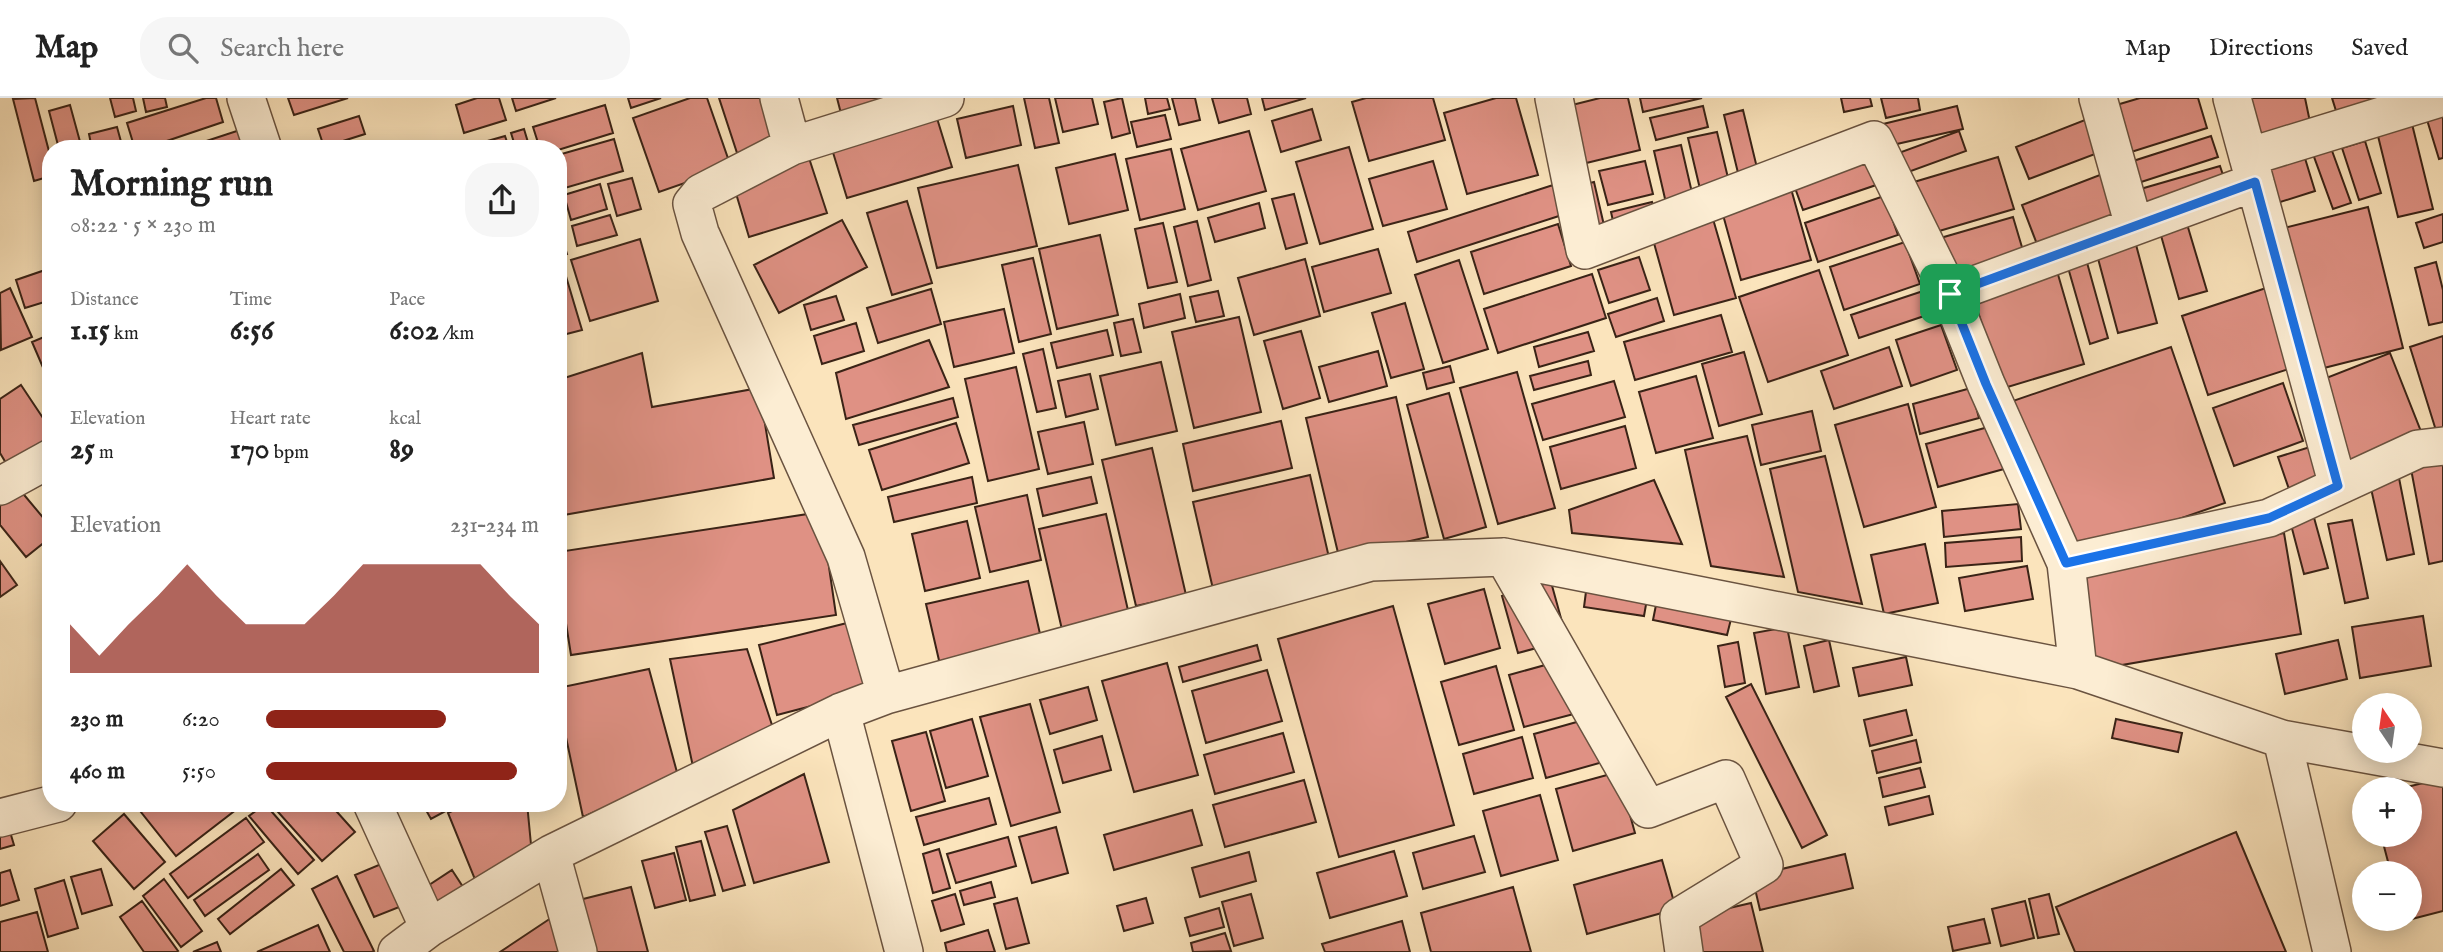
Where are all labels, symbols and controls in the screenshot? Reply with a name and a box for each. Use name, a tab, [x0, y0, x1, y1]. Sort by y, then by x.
search box	[140, 17, 630, 80]
text: Map	[35, 27, 98, 69]
icon: search	[164, 29, 202, 67]
text: Search here	[220, 32, 344, 65]
text: Map	[2125, 33, 2171, 64]
text: Directions	[2209, 33, 2313, 64]
text: Saved	[2351, 33, 2408, 64]
text: Morning run	[70, 161, 273, 209]
button: share	[465, 163, 539, 237]
text: 08:22 · 5 × 230 m	[70, 211, 216, 240]
pin	[1920, 264, 1980, 324]
icon: arrive	[1931, 275, 1969, 313]
text: Distance	[70, 288, 139, 312]
text: Time	[230, 288, 272, 312]
text: Pace	[389, 288, 425, 312]
text: 1.15	[70, 312, 110, 350]
text: 6:56	[230, 312, 274, 350]
text: 6:02	[389, 312, 439, 350]
text: km	[110, 322, 139, 346]
text: /km	[439, 322, 474, 346]
text: Elevation	[70, 407, 145, 431]
text: Heart rate	[230, 407, 311, 431]
text: kcal	[389, 407, 421, 431]
text: 25	[70, 431, 95, 469]
text: 170	[230, 431, 270, 469]
text: 89	[389, 431, 414, 469]
text: m	[95, 441, 114, 465]
text: bpm	[270, 441, 309, 465]
text: Elevation	[70, 511, 161, 540]
text: 231–234 m	[450, 511, 539, 540]
north arrow	[2352, 693, 2422, 763]
map controls	[2352, 693, 2422, 931]
text: 230 m	[70, 705, 123, 734]
text: 6:20	[182, 705, 220, 734]
text: 460 m	[70, 757, 125, 786]
text: 5:50	[182, 757, 216, 786]
button: +	[2352, 777, 2422, 847]
button: −	[2352, 861, 2422, 931]

